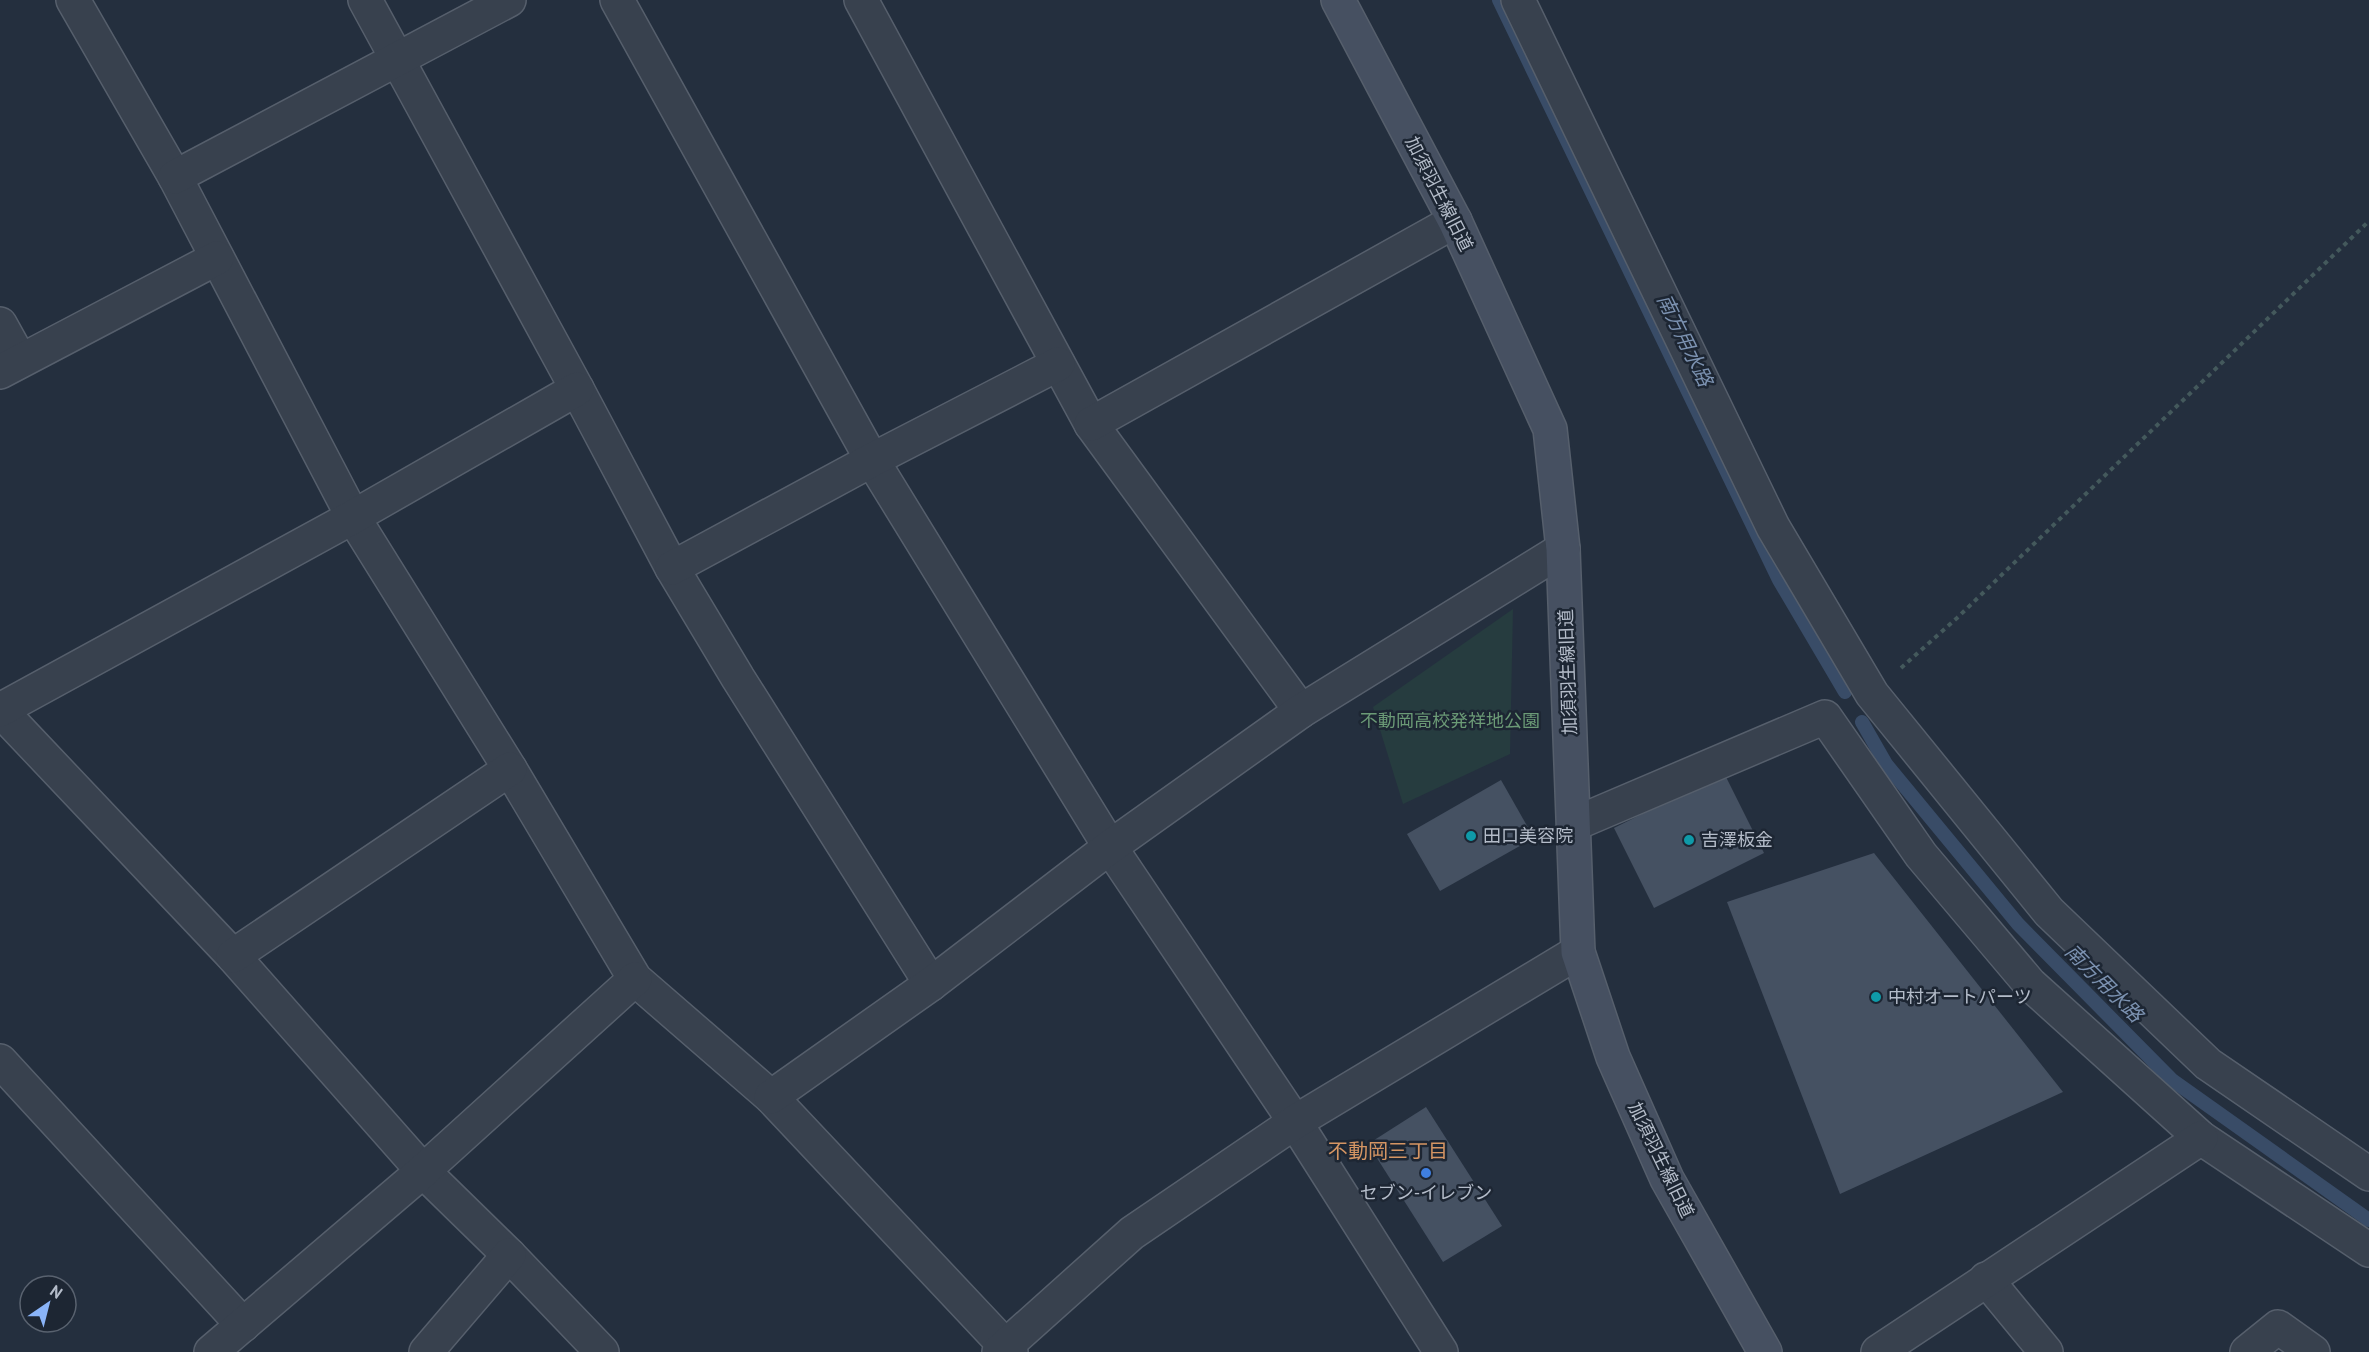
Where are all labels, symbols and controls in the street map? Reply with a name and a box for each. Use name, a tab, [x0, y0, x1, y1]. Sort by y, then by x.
street label: 加須羽生線旧道	[1401, 132, 1478, 255]
water label: 南方用水路	[1651, 289, 1719, 392]
street label: 加須羽生線旧道	[1554, 609, 1581, 735]
park label: 不動岡高校発祥地公園	[1360, 709, 1540, 732]
place label: 田口美容院	[1483, 824, 1573, 847]
place label: 吉澤板金	[1701, 828, 1773, 851]
marker: 田口美容院	[1464, 829, 1478, 843]
marker: 吉澤板金	[1682, 833, 1696, 847]
water label: 南方用水路	[2059, 938, 2150, 1029]
place label: 中村オートパーツ	[1888, 985, 2032, 1008]
marker: 中村オートパーツ	[1869, 990, 1883, 1004]
street label: 加須羽生線旧道	[1623, 1098, 1699, 1221]
district label: 不動岡三丁目	[1328, 1138, 1448, 1164]
marker: セブン-イレブン	[1419, 1166, 1433, 1180]
place label: セブン-イレブン	[1360, 1181, 1492, 1204]
north arrow	[18, 1274, 78, 1334]
text: N	[47, 1281, 67, 1303]

